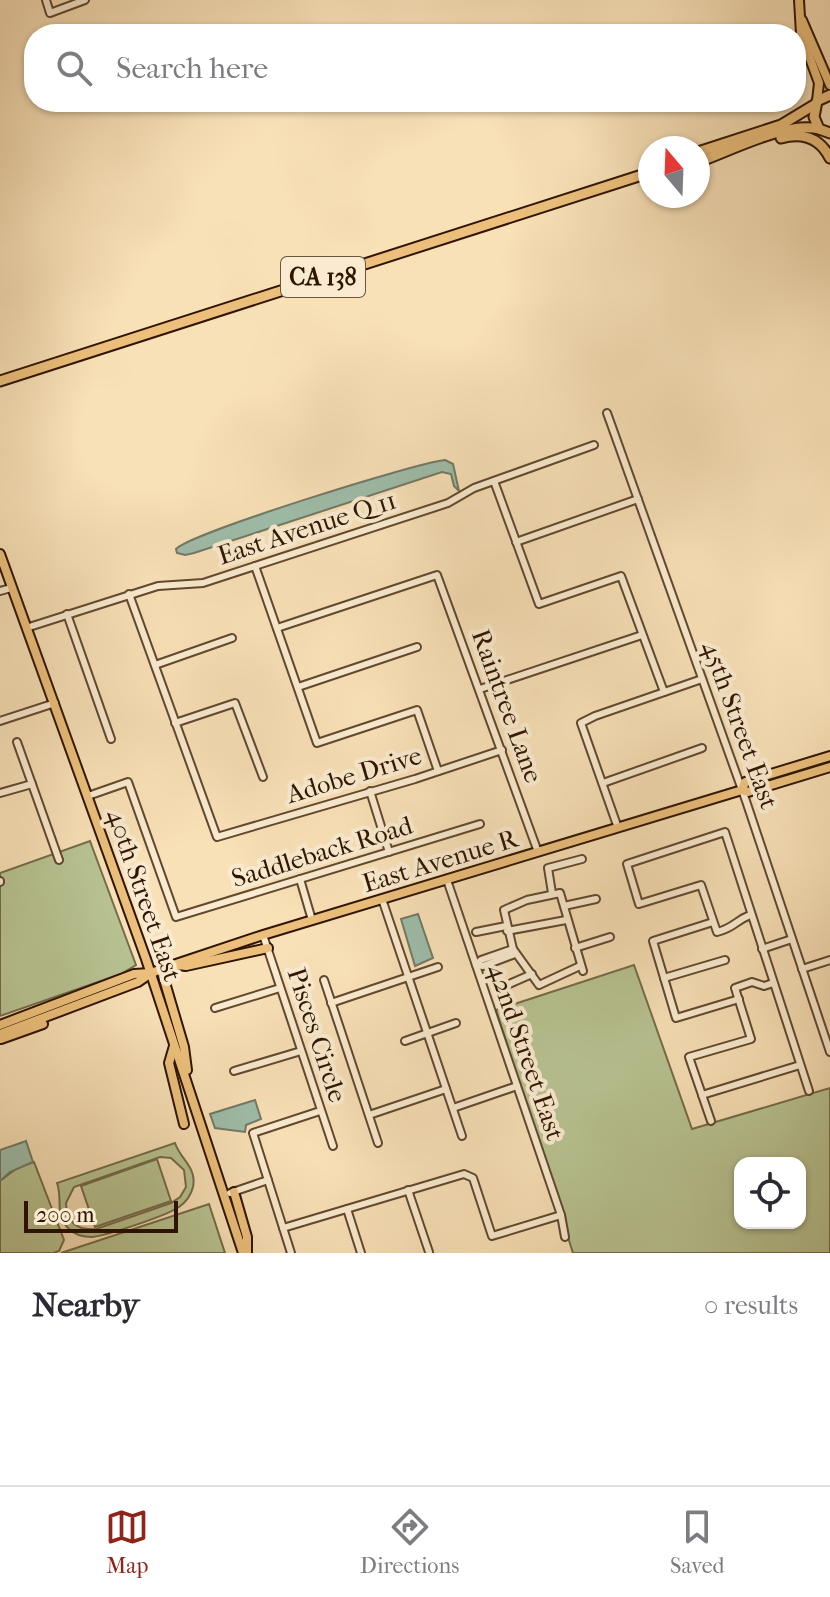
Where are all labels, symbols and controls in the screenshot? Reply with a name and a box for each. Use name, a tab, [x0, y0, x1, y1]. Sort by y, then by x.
search box	[24, 24, 806, 112]
icon: search	[52, 46, 96, 90]
text: Search here	[116, 51, 268, 86]
north arrow	[638, 136, 710, 208]
road number: CA 138	[281, 257, 365, 297]
street label: East Avenue Q 11	[214, 485, 400, 571]
street label: Raintree Lane	[465, 625, 549, 787]
street label: 45th Street East	[695, 637, 785, 814]
street label: Adobe Drive	[282, 740, 425, 811]
street label: 40th Street East	[100, 805, 188, 986]
street label: Saddleback Road	[228, 810, 417, 894]
street label: East Avenue R	[359, 822, 522, 899]
street label: 42nd Street East	[481, 960, 571, 1145]
street label: Pisces Circle	[281, 964, 353, 1106]
map controls	[734, 1157, 806, 1229]
button: locate	[734, 1157, 806, 1229]
scale bar	[24, 1197, 178, 1233]
text: 200 m	[36, 1202, 95, 1228]
text: Nearby	[32, 1285, 139, 1325]
text: 0 results	[704, 1290, 798, 1321]
tab: Map	[105, 1505, 149, 1579]
tab: Directions	[360, 1505, 459, 1579]
tab: Saved	[670, 1505, 725, 1579]

